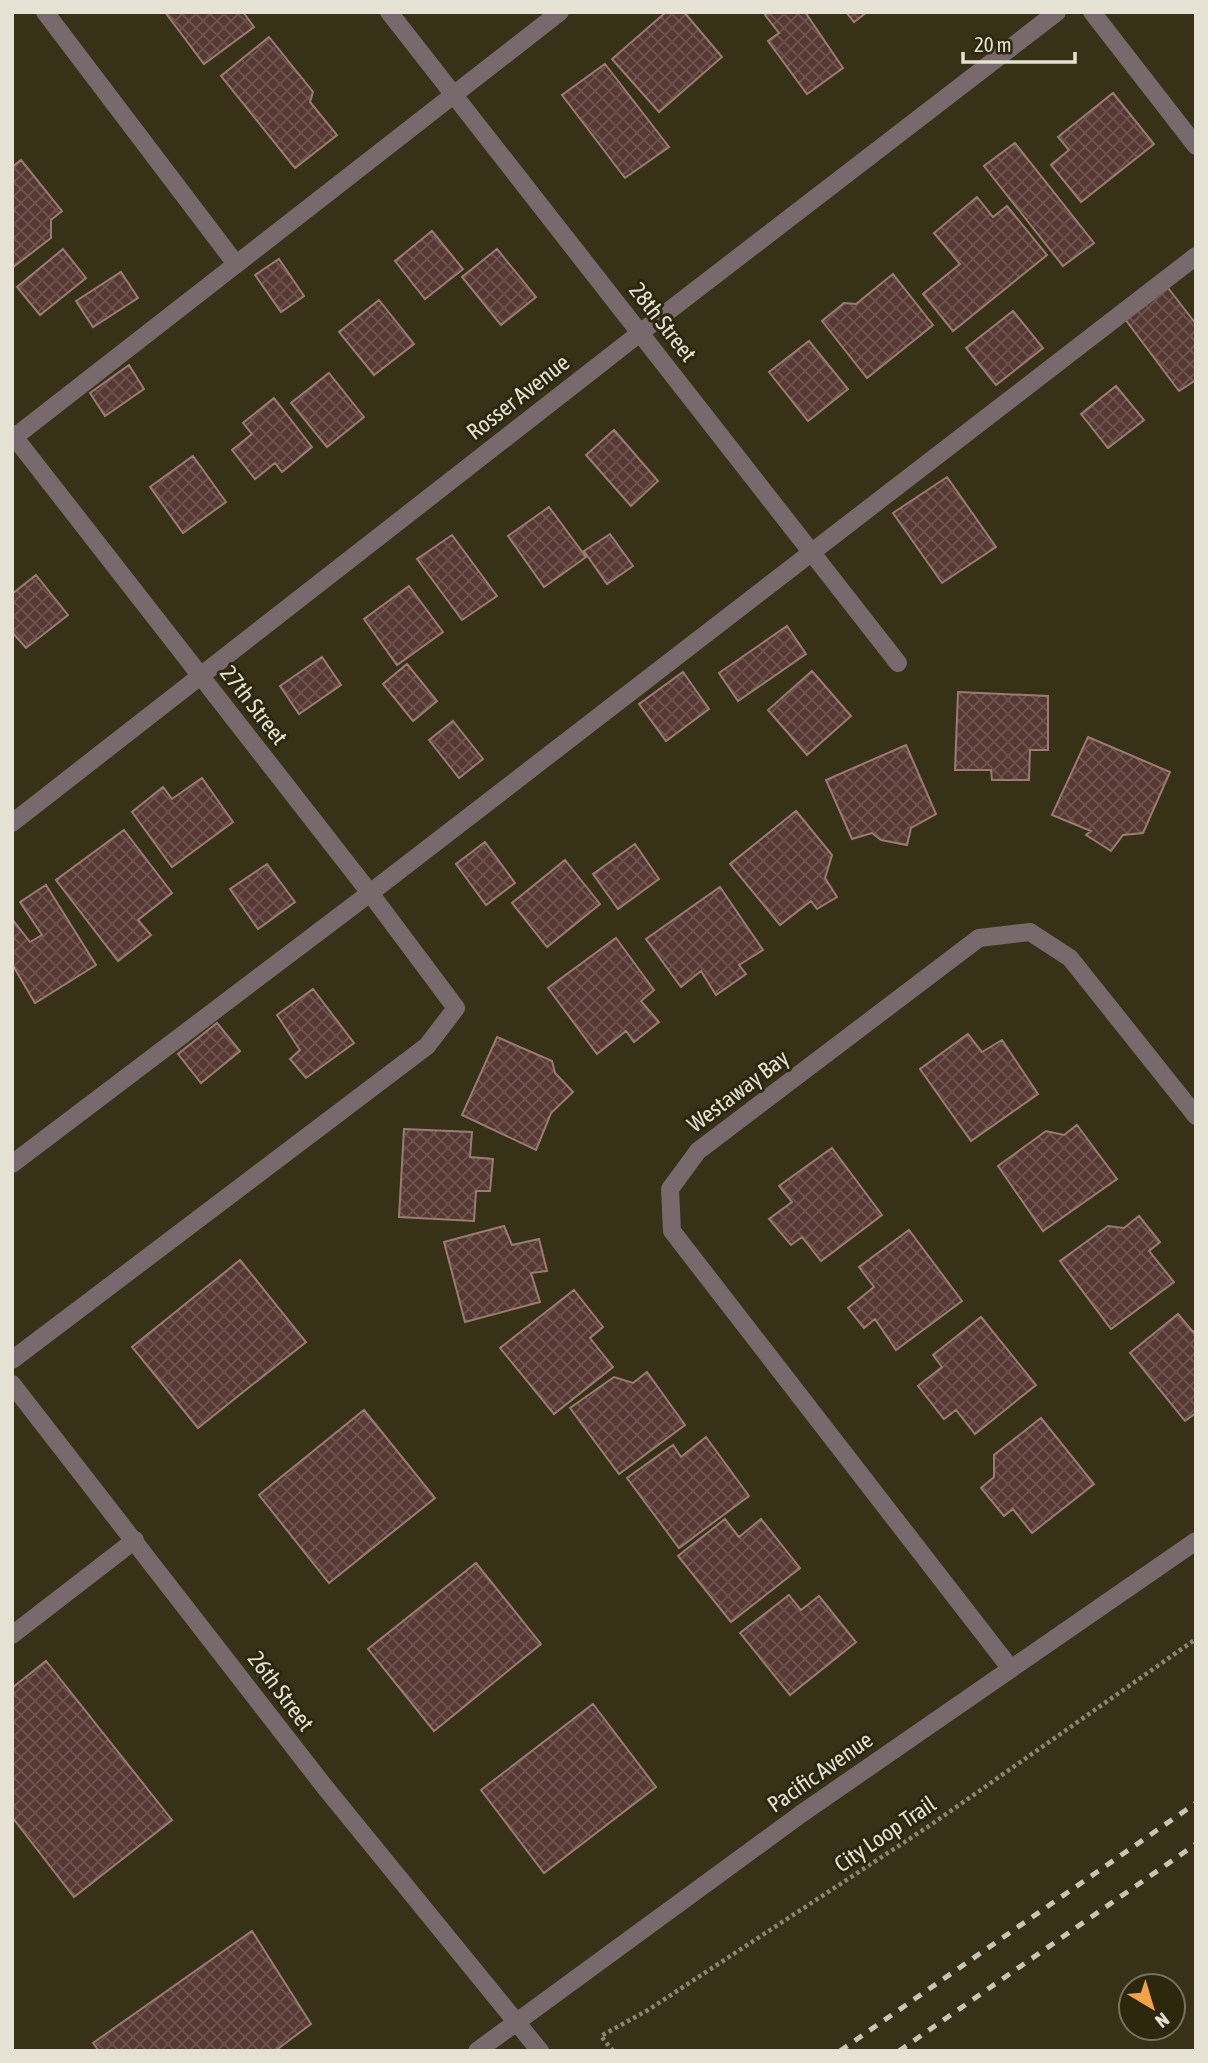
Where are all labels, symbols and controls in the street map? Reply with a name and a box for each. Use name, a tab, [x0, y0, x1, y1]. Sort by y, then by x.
scale bar	[963, 21, 1075, 65]
text: 20 m	[974, 32, 1012, 56]
street label: 28th Street	[624, 277, 702, 367]
street label: Rosser Avenue	[462, 349, 574, 445]
street label: 27th Street	[215, 660, 293, 750]
street label: Westaway Bay	[682, 1045, 794, 1137]
street label: 26th Street	[243, 1646, 319, 1736]
street label: Pacific Avenue	[762, 1726, 878, 1818]
street label: City Loop Trail	[829, 1791, 941, 1877]
north arrow	[1117, 1972, 1187, 2042]
text: N	[1151, 2008, 1174, 2033]

